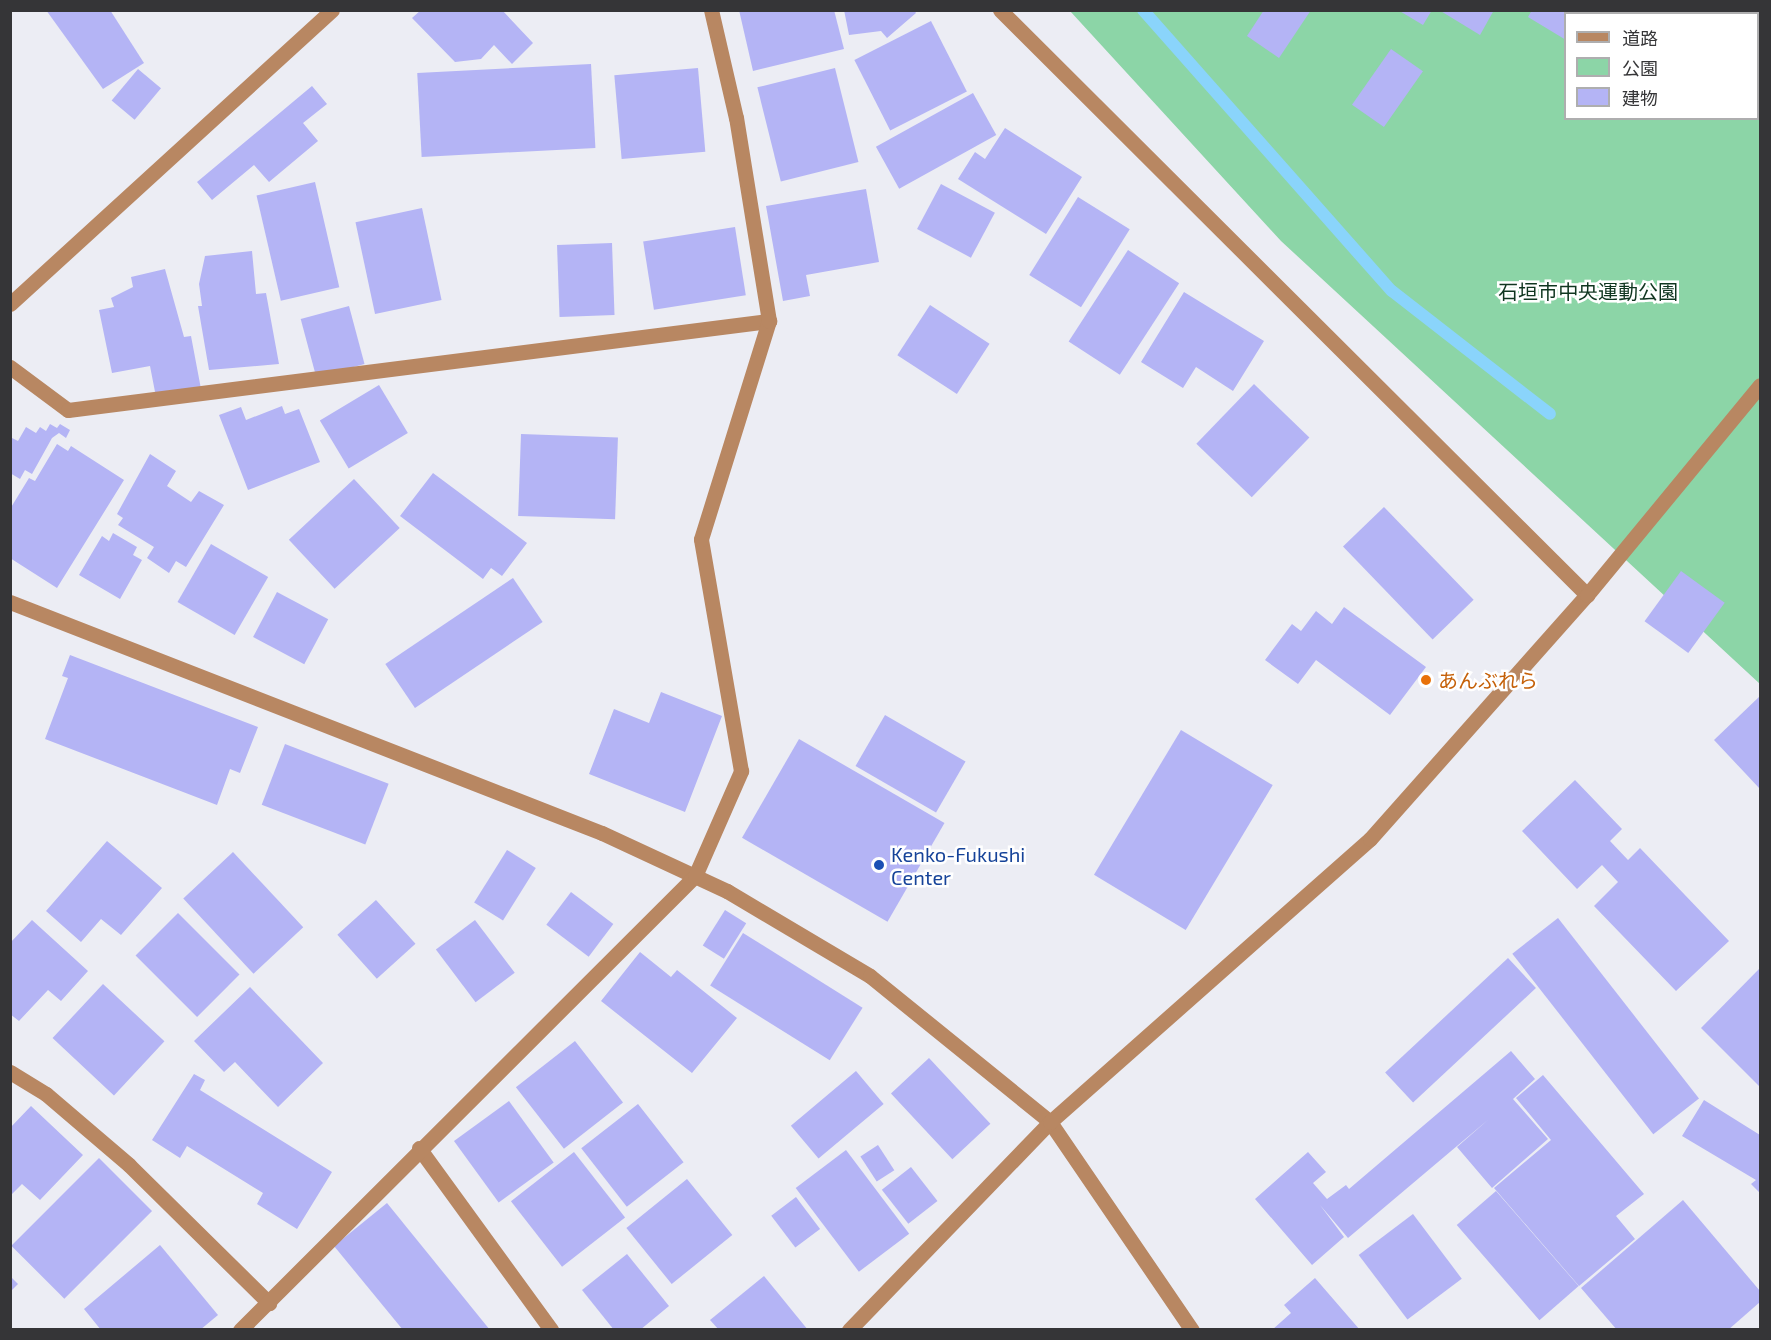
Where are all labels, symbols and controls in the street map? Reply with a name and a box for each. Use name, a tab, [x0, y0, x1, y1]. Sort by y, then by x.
legend	[1564, 12, 1759, 120]
text: 道路	[1622, 27, 1658, 49]
text: 公園	[1622, 57, 1658, 79]
text: 建物	[1622, 87, 1658, 109]
park label: 石垣市中央運動公園	[1498, 279, 1678, 303]
place label: あんぶれら	[1438, 668, 1538, 692]
marker: あんぶれら	[1419, 673, 1433, 687]
place label: Kenko-Fukushi Center	[891, 842, 1025, 889]
marker: Kenko-Fukushi Center	[872, 858, 886, 872]

